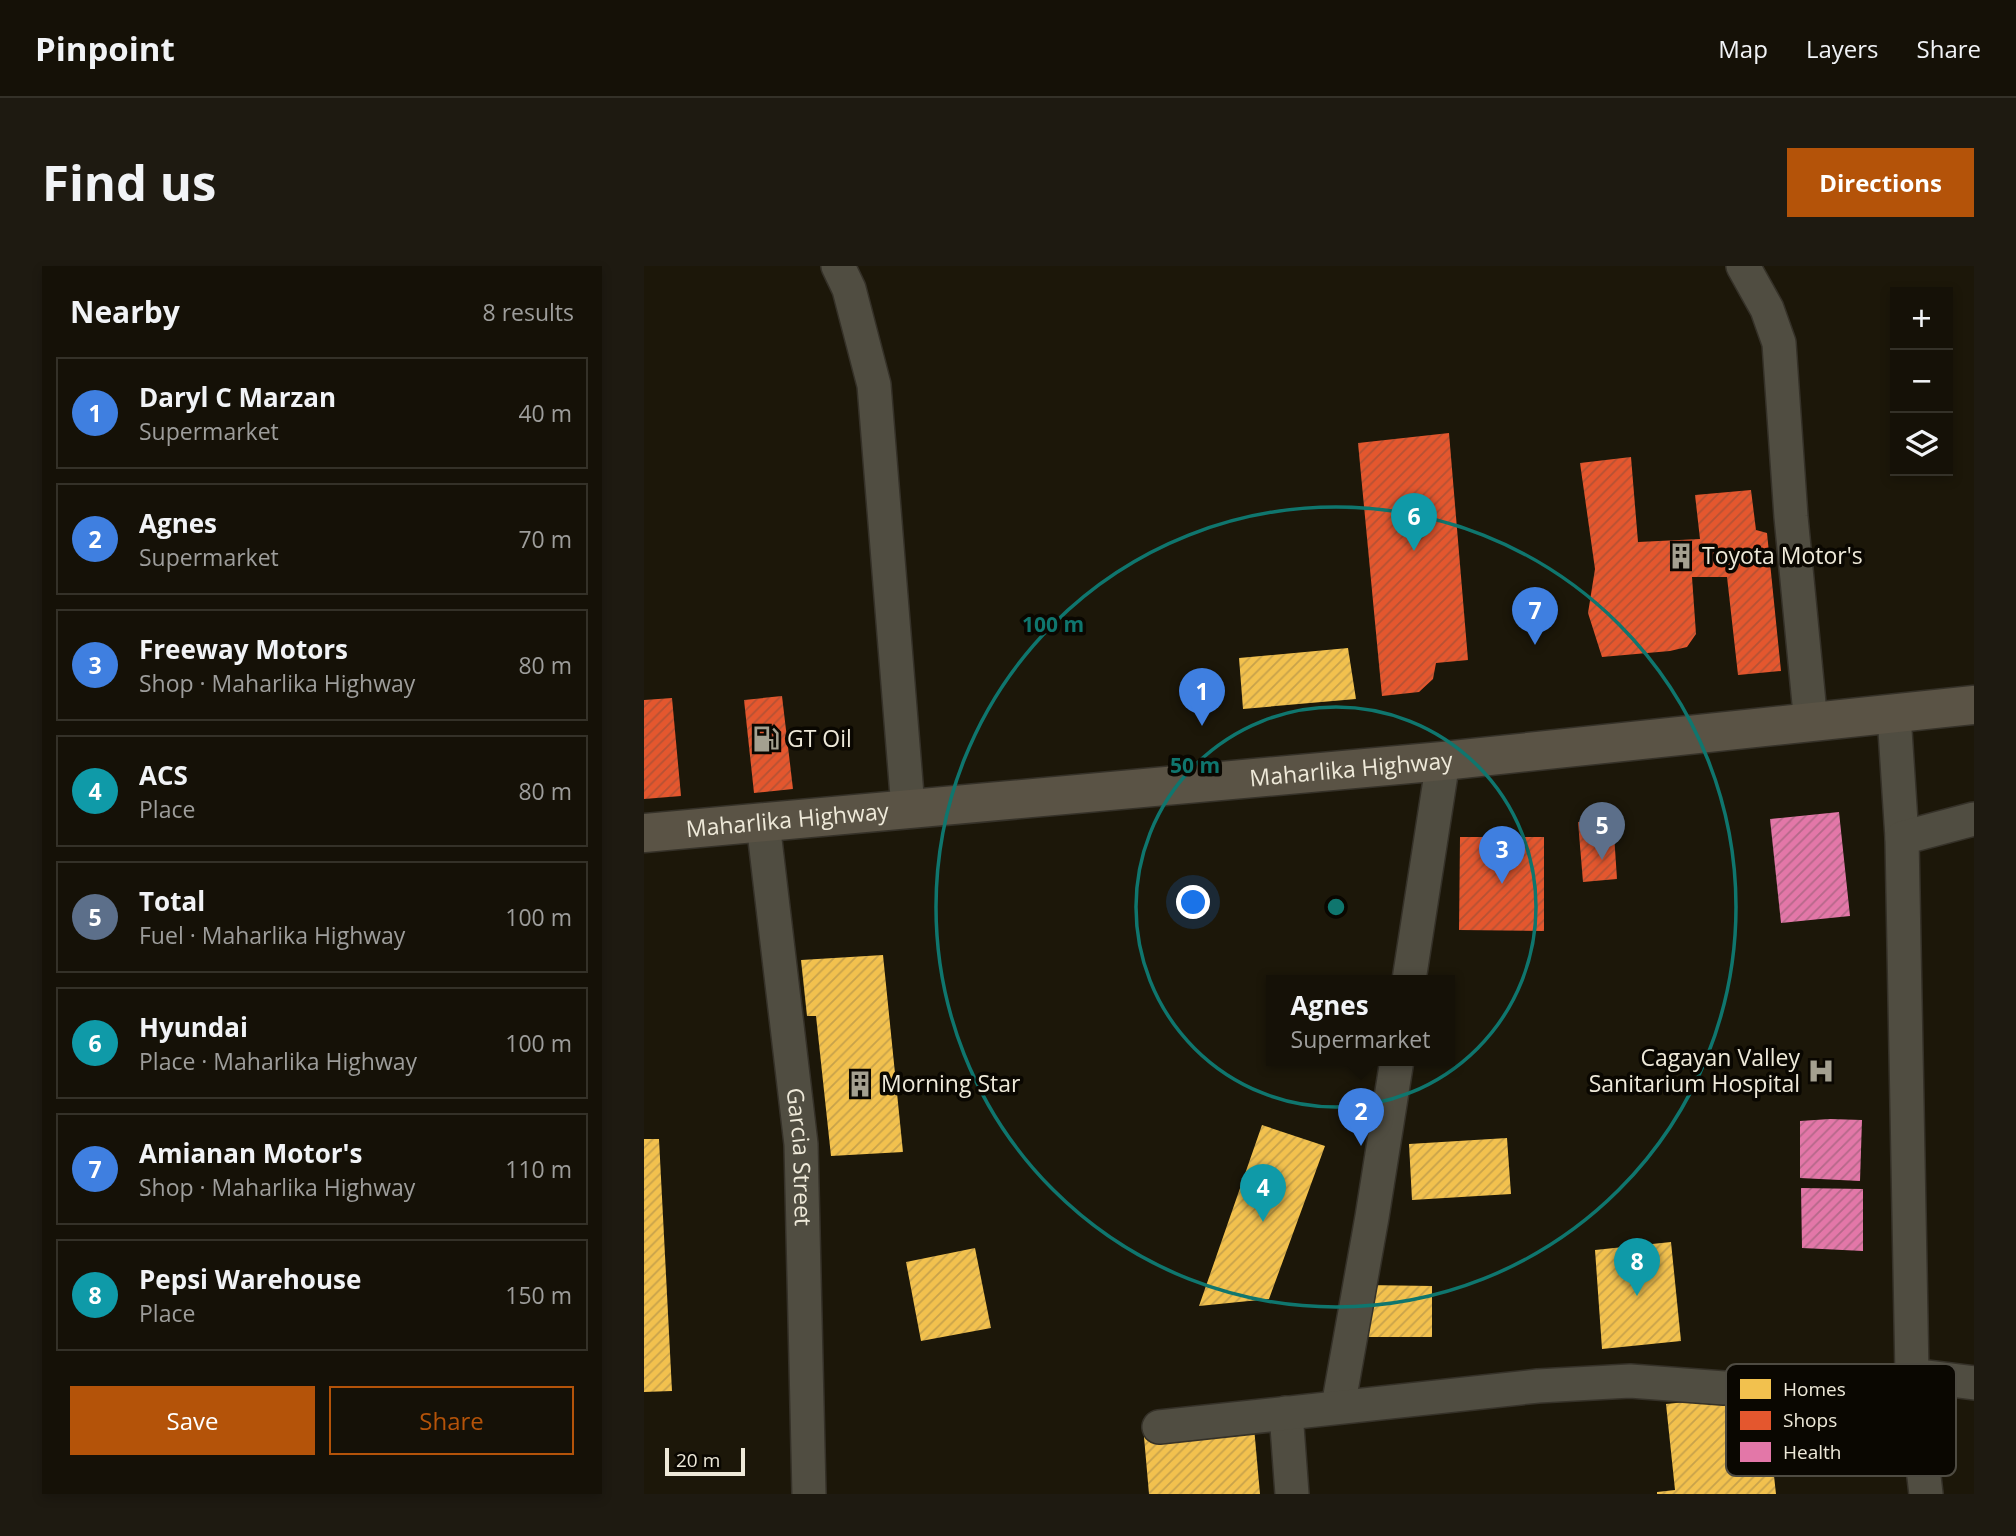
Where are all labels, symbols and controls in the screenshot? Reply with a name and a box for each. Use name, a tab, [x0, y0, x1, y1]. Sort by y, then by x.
text: Pinpoint	[35, 26, 175, 71]
text: Map	[1718, 32, 1768, 65]
text: Layers	[1806, 32, 1879, 65]
text: Share	[1917, 32, 1981, 65]
button: Directions	[1787, 148, 1974, 217]
text: Find us	[42, 149, 216, 215]
map controls	[1890, 287, 1953, 476]
button: +	[1890, 287, 1953, 350]
text: Nearby	[70, 291, 180, 332]
text: 8 results	[483, 296, 574, 328]
button: −	[1890, 350, 1953, 413]
text: Daryl C Marzan	[139, 379, 336, 415]
text: 1	[88, 397, 102, 429]
text: 40 m	[518, 397, 572, 429]
button: layers	[1890, 413, 1953, 476]
text: Supermarket	[139, 415, 279, 447]
pin: 6	[1391, 493, 1437, 551]
text: Agnes	[139, 505, 217, 541]
text: 2	[88, 523, 102, 555]
text: 70 m	[518, 523, 572, 555]
place label: Toyota Motor's	[1702, 539, 1863, 571]
text: Supermarket	[139, 541, 279, 573]
building icon: Toyota Motor's	[1666, 541, 1696, 571]
pin: 7	[1512, 587, 1558, 645]
text: 100 m	[1022, 610, 1084, 638]
text: Freeway Motors	[139, 631, 348, 667]
text: 3	[88, 649, 102, 681]
text: 80 m	[518, 649, 572, 681]
text: Shop · Maharlika Highway	[139, 667, 415, 699]
pin: 1	[1179, 668, 1225, 726]
place label: GT Oil	[787, 722, 852, 754]
fuel station icon: GT Oil	[751, 724, 781, 754]
street label: Maharlika Highway	[1248, 743, 1455, 793]
text: 50 m	[1170, 751, 1220, 779]
text: ACS	[139, 757, 188, 793]
text: 4	[88, 775, 102, 807]
text: 80 m	[518, 775, 572, 807]
text: Place	[139, 793, 195, 825]
street label: Maharlika Highway	[684, 794, 891, 844]
pin: 5	[1579, 802, 1625, 860]
pin: 3	[1479, 826, 1525, 884]
text: Total	[139, 883, 205, 919]
your location	[1176, 885, 1210, 919]
centre of rings	[1324, 895, 1348, 919]
text: 5	[88, 901, 102, 933]
text: 100 m	[505, 901, 572, 933]
text: Fuel · Maharlika Highway	[139, 919, 405, 951]
popup	[1266, 975, 1455, 1066]
text: Agnes	[1291, 987, 1369, 1023]
text: Hyundai	[139, 1009, 248, 1045]
text: Supermarket	[1291, 1023, 1430, 1055]
text: 6	[88, 1027, 102, 1059]
text: 100 m	[505, 1027, 572, 1059]
place label: Cagayan Valley Sanitarium Hospital	[1589, 1041, 1800, 1099]
text: Place · Maharlika Highway	[139, 1045, 417, 1077]
hospital icon: Cagayan Valley Sanitarium Hospital	[1806, 1056, 1836, 1086]
place label: Morning Star	[881, 1067, 1021, 1099]
building icon: Morning Star	[845, 1069, 875, 1099]
street label: Garcia Street	[779, 1086, 820, 1226]
pin: 2	[1338, 1088, 1384, 1146]
text: Amianan Motor's	[139, 1135, 362, 1171]
text: 7	[88, 1153, 102, 1185]
text: 110 m	[505, 1153, 572, 1185]
pin: 4	[1240, 1164, 1286, 1222]
text: Shop · Maharlika Highway	[139, 1171, 415, 1203]
pin: 8	[1614, 1238, 1660, 1296]
text: Pepsi Warehouse	[139, 1261, 361, 1297]
text: 8	[88, 1279, 102, 1311]
text: 150 m	[505, 1279, 572, 1311]
text: Place	[139, 1297, 195, 1329]
legend	[1726, 1364, 1956, 1476]
text: Homes	[1783, 1376, 1846, 1402]
button: Save	[70, 1386, 315, 1455]
button: Share	[329, 1386, 574, 1455]
text: Shops	[1783, 1407, 1837, 1433]
text: Health	[1783, 1439, 1841, 1465]
scale bar	[665, 1445, 746, 1477]
text: 20 m	[676, 1447, 720, 1473]

